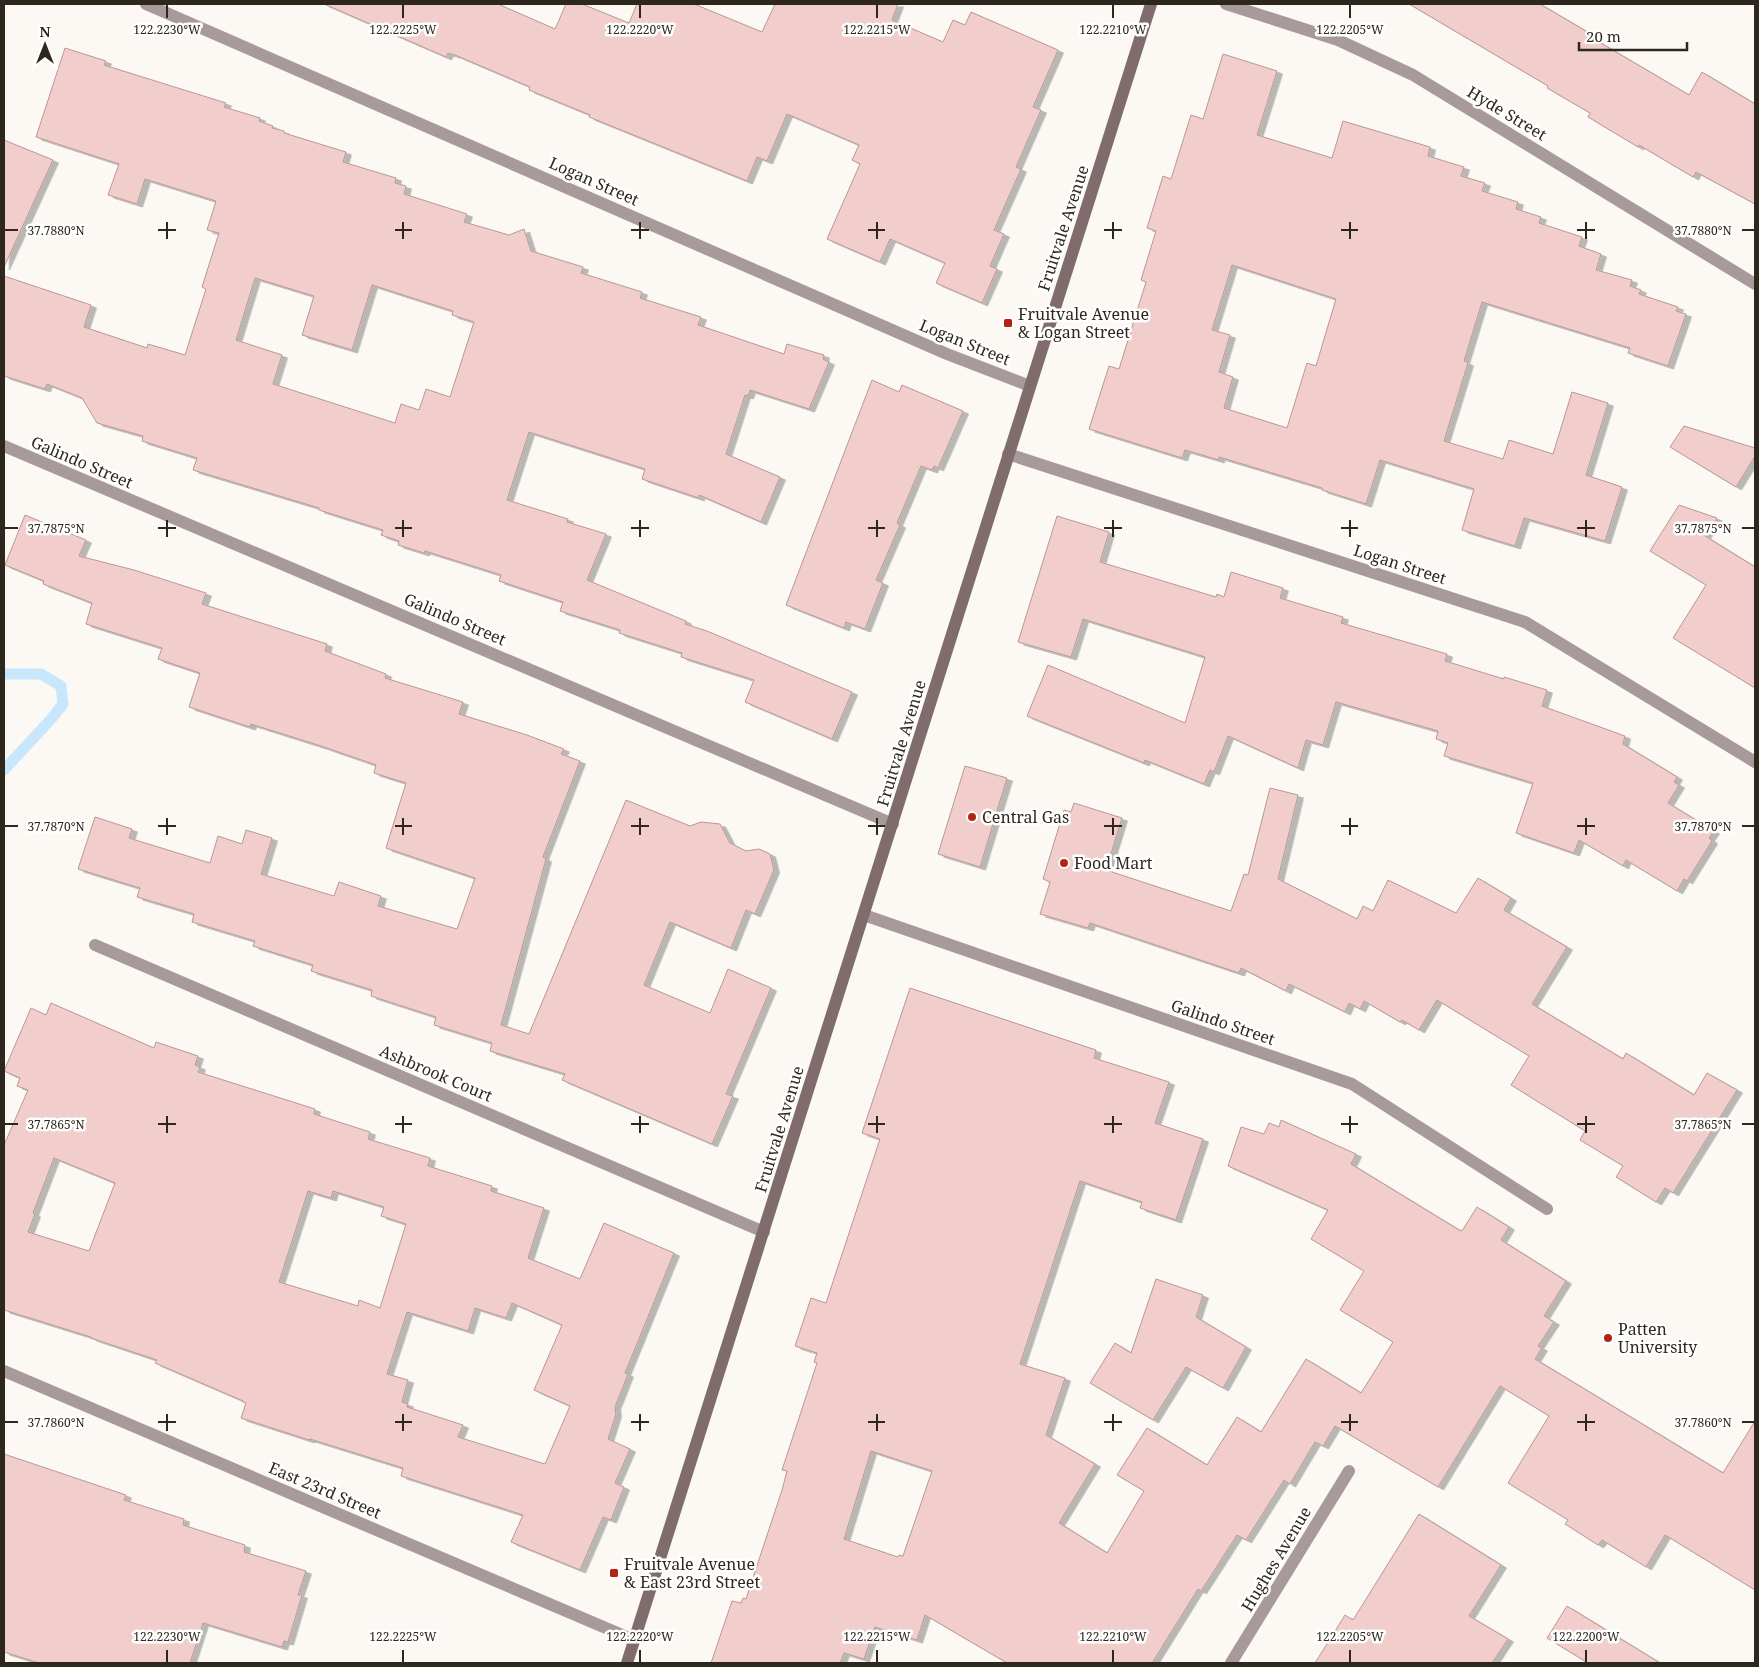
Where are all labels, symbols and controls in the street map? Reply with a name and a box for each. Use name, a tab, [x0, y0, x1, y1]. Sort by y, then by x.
north arrow	[20, 20, 70, 70]
scale bar	[1579, 20, 1686, 52]
text: 122.2230°W	[133, 21, 201, 38]
text: 122.2225°W	[369, 21, 437, 38]
text: 122.2220°W	[606, 21, 674, 38]
text: 122.2215°W	[843, 21, 911, 38]
text: 122.2210°W	[1079, 21, 1147, 38]
text: 122.2205°W	[1316, 21, 1384, 38]
text: N	[39, 22, 51, 41]
text: 20 m	[1586, 26, 1621, 46]
street label: Hyde Street	[1463, 81, 1551, 146]
street label: Logan Street	[546, 151, 643, 211]
street label: Fruitvale Avenue	[1032, 162, 1094, 294]
text: 37.7880°N	[27, 222, 85, 239]
text: 37.7880°N	[1674, 222, 1732, 239]
place label: Fruitvale Avenue & Logan Street	[1018, 303, 1149, 343]
street label: Logan Street	[916, 314, 1014, 370]
marker: Fruitvale Avenue & Logan Street	[1002, 317, 1014, 329]
street label: Galindo Street	[28, 431, 137, 493]
text: 37.7875°N	[27, 520, 85, 537]
text: 37.7875°N	[1674, 520, 1732, 537]
street label: Logan Street	[1351, 539, 1449, 589]
street label: Galindo Street	[401, 588, 510, 650]
street label: Fruitvale Avenue	[871, 677, 931, 809]
place label: Central Gas	[982, 806, 1069, 828]
marker: Central Gas	[966, 811, 978, 823]
text: 37.7870°N	[27, 818, 85, 835]
text: 37.7870°N	[1674, 818, 1732, 835]
place label: Food Mart	[1074, 852, 1153, 874]
marker: Food Mart	[1058, 857, 1070, 869]
street label: Galindo Street	[1168, 994, 1278, 1050]
street label: Ashbrook Court	[376, 1039, 496, 1107]
street label: Fruitvale Avenue	[749, 1063, 809, 1195]
text: 37.7865°N	[27, 1116, 85, 1133]
text: 37.7865°N	[1674, 1116, 1732, 1133]
place label: Patten University	[1618, 1318, 1698, 1358]
marker: Patten University	[1602, 1332, 1614, 1344]
text: 37.7860°N	[27, 1414, 85, 1431]
text: 37.7860°N	[1674, 1414, 1732, 1431]
street label: East 23rd Street	[265, 1456, 385, 1524]
street label: Hughes Avenue	[1236, 1502, 1316, 1616]
place label: Fruitvale Avenue & East 23rd Street	[624, 1553, 760, 1593]
marker: Fruitvale Avenue & East 23rd Street	[608, 1567, 620, 1579]
text: 122.2230°W	[133, 1628, 201, 1645]
text: 122.2225°W	[369, 1628, 437, 1645]
text: 122.2220°W	[606, 1628, 674, 1645]
text: 122.2215°W	[843, 1628, 911, 1645]
text: 122.2210°W	[1079, 1628, 1147, 1645]
text: 122.2205°W	[1316, 1628, 1384, 1645]
text: 122.2200°W	[1552, 1628, 1620, 1645]

